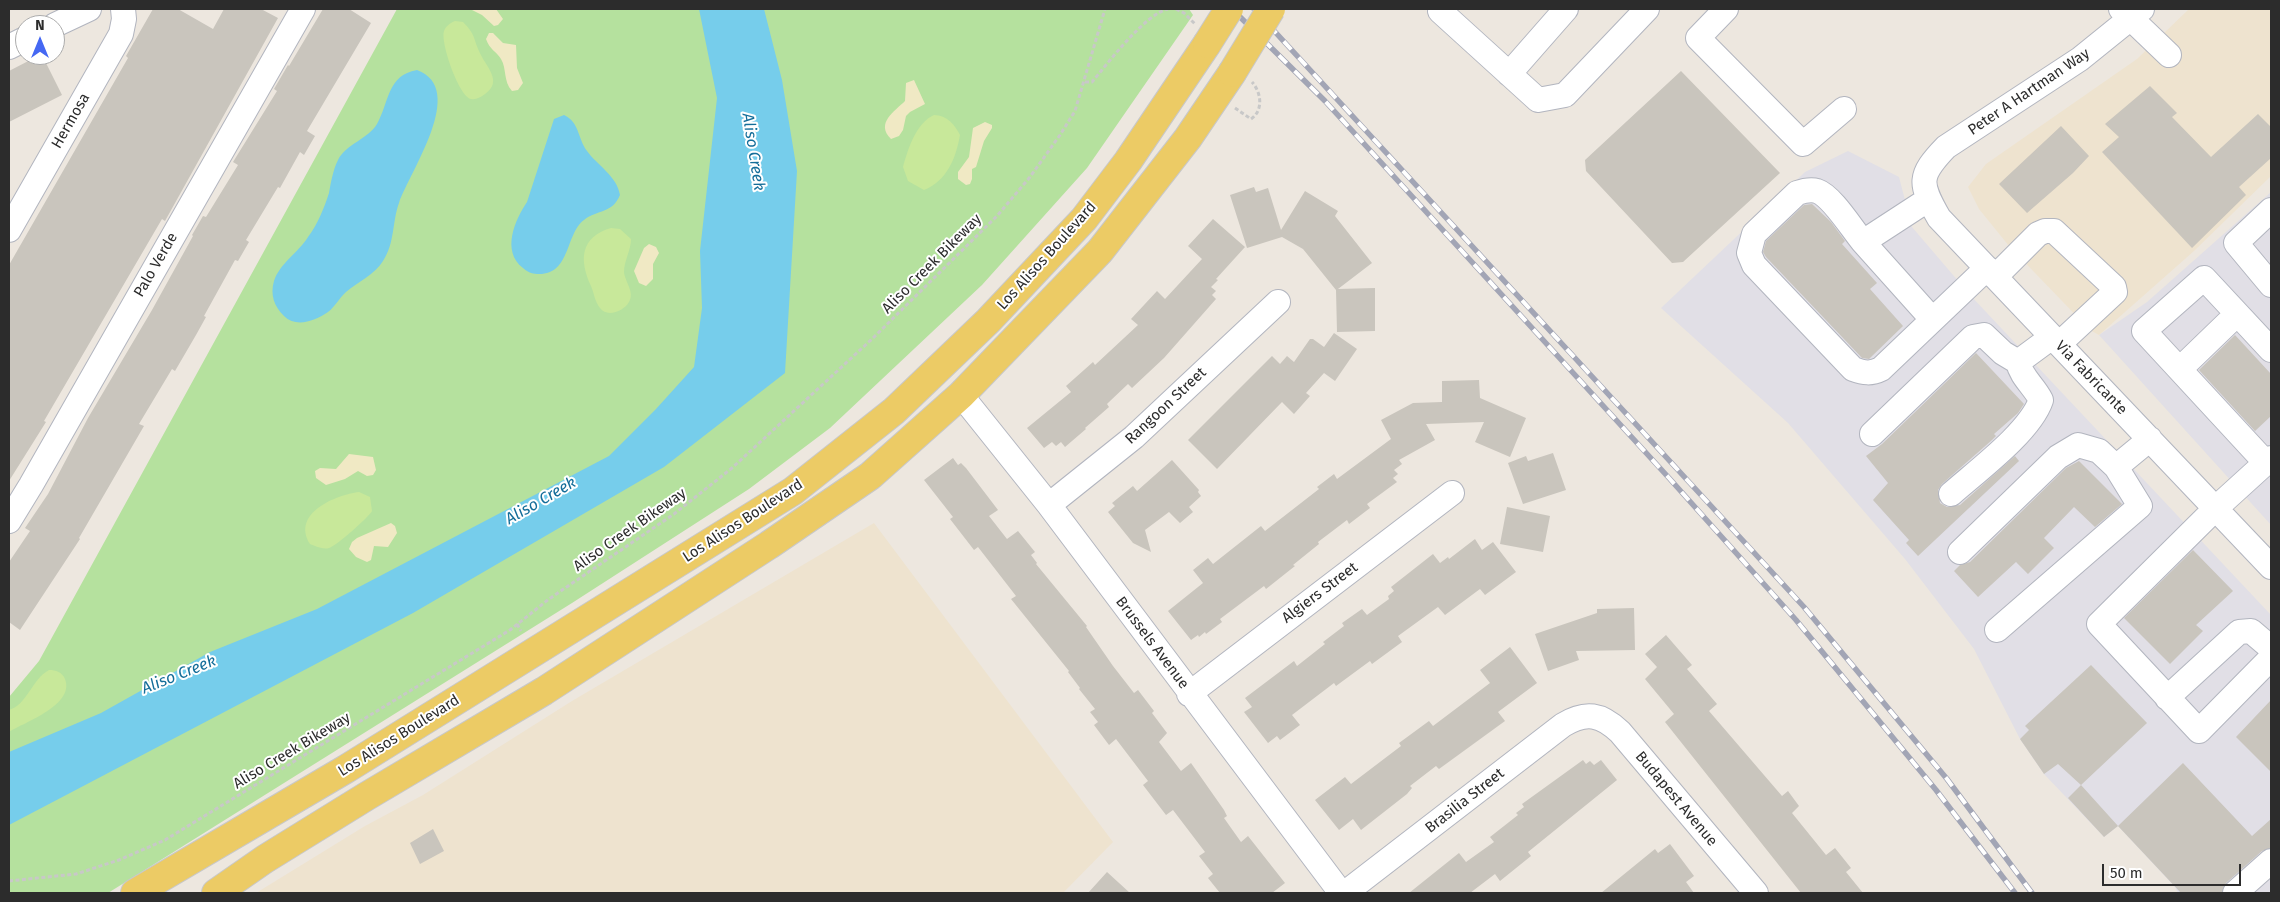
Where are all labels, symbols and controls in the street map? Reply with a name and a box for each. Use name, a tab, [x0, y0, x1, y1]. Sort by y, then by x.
north arrow	[15, 15, 65, 65]
text: N	[35, 17, 45, 34]
street label: Peter A Hartman Way	[1965, 45, 2093, 139]
street label: Hermosa	[48, 90, 94, 152]
water label: Aliso Creek	[737, 112, 769, 192]
street label: Los Alisos Boulevard	[994, 198, 1100, 314]
street label: Aliso Creek Bikeway	[878, 210, 986, 318]
street label: Palo Verde	[130, 230, 182, 300]
street label: Via Fabricante	[2051, 337, 2131, 419]
street label: Rangoon Street	[1122, 364, 1210, 448]
water label: Aliso Creek	[502, 473, 580, 529]
street label: Los Alisos Boulevard	[680, 475, 806, 567]
street label: Aliso Creek Bikeway	[570, 484, 690, 576]
street label: Algiers Street	[1278, 559, 1362, 627]
street label: Brussels Avenue	[1111, 593, 1193, 693]
water label: Aliso Creek	[139, 651, 219, 699]
street label: Los Alisos Boulevard	[335, 691, 463, 781]
street label: Aliso Creek Bikeway	[230, 709, 354, 793]
street label: Budapest Avenue	[1631, 748, 1721, 850]
street label: Brasilia Street	[1422, 765, 1508, 837]
scale bar	[2105, 854, 2244, 886]
text: 50 m	[2110, 864, 2143, 882]

